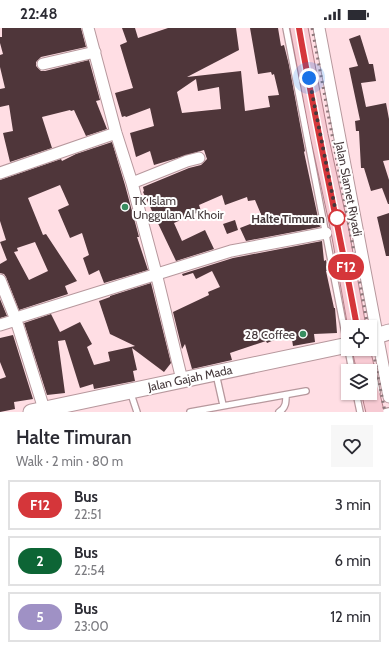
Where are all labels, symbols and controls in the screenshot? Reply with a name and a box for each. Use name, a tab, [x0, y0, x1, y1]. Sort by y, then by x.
text: 22:48	[20, 5, 58, 23]
your location	[299, 68, 319, 88]
street label: Jalan Slamet Riyadi	[332, 139, 366, 238]
place label: TK Islam Unggulan Al Khoir	[133, 193, 224, 222]
marker: TK Islam Unggulan Al Khoir	[120, 202, 130, 212]
marker: Halte Timuran	[328, 209, 346, 227]
place label: Halte Timuran	[251, 211, 325, 226]
line badge: F12	[323, 254, 369, 280]
text: F12	[336, 258, 356, 276]
map controls	[341, 320, 377, 400]
button: locate	[341, 320, 377, 356]
place label: 28 Coffee	[245, 327, 295, 342]
marker: 28 Coffee	[298, 329, 308, 339]
street label: Jalan Gajah Mada	[145, 362, 234, 394]
button: layers	[341, 364, 377, 400]
button: heart	[331, 425, 373, 467]
text: Halte Timuran	[16, 426, 131, 449]
text: Walk · 2 min · 80 m	[16, 453, 123, 469]
text: Bus	[74, 488, 98, 506]
text: F12	[30, 496, 50, 514]
text: 3 min	[335, 496, 371, 514]
text: 22:51	[74, 506, 102, 522]
text: Bus	[74, 544, 98, 562]
text: 2	[36, 552, 44, 570]
text: 6 min	[334, 552, 371, 570]
text: 22:54	[74, 562, 105, 578]
text: Bus	[74, 600, 98, 618]
text: 5	[36, 608, 44, 626]
text: 12 min	[330, 608, 371, 626]
text: 23:00	[74, 618, 109, 634]

